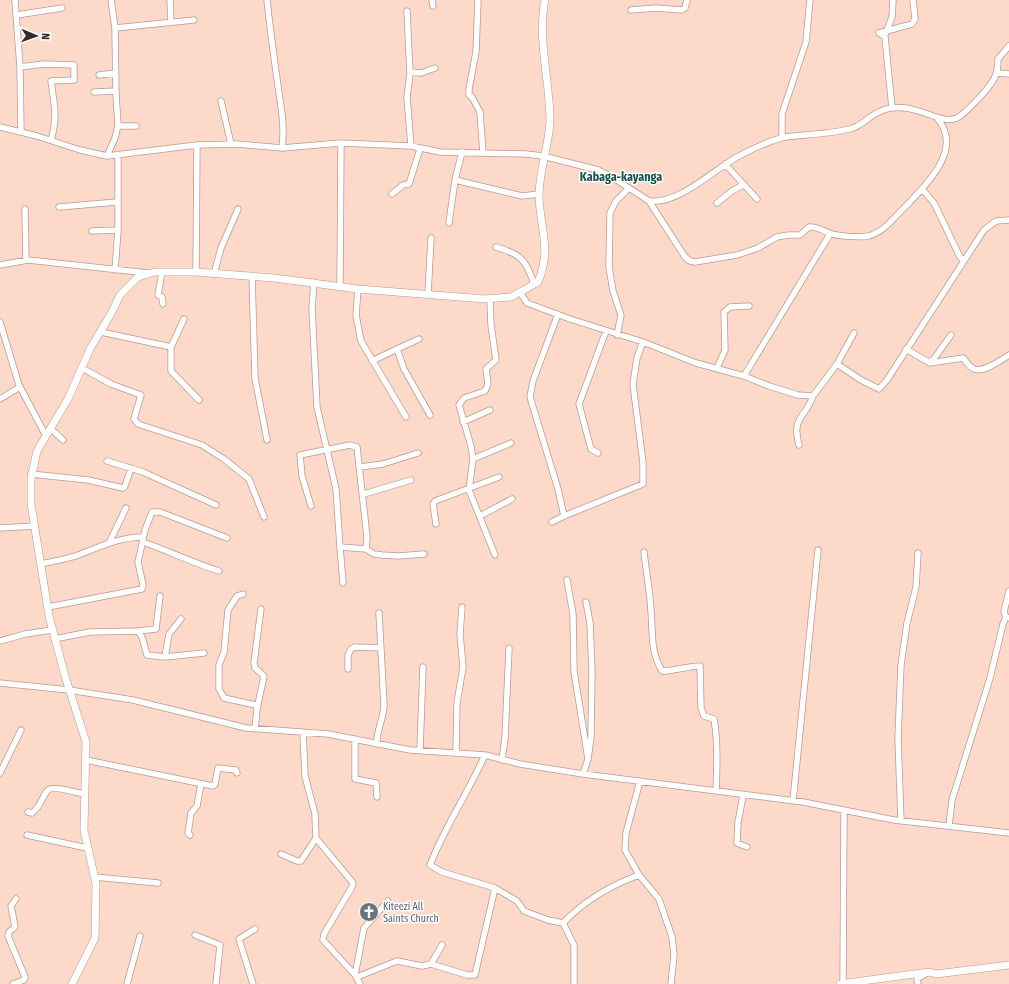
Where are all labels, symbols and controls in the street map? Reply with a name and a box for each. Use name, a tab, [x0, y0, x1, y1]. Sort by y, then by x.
north arrow	[16, 16, 56, 56]
text: N	[39, 33, 52, 40]
district label: Kabaga-kayanga	[580, 170, 662, 184]
church icon: Kiteezi All Saints Church	[358, 901, 380, 923]
place label: Kiteezi All Saints Church	[383, 901, 439, 925]

